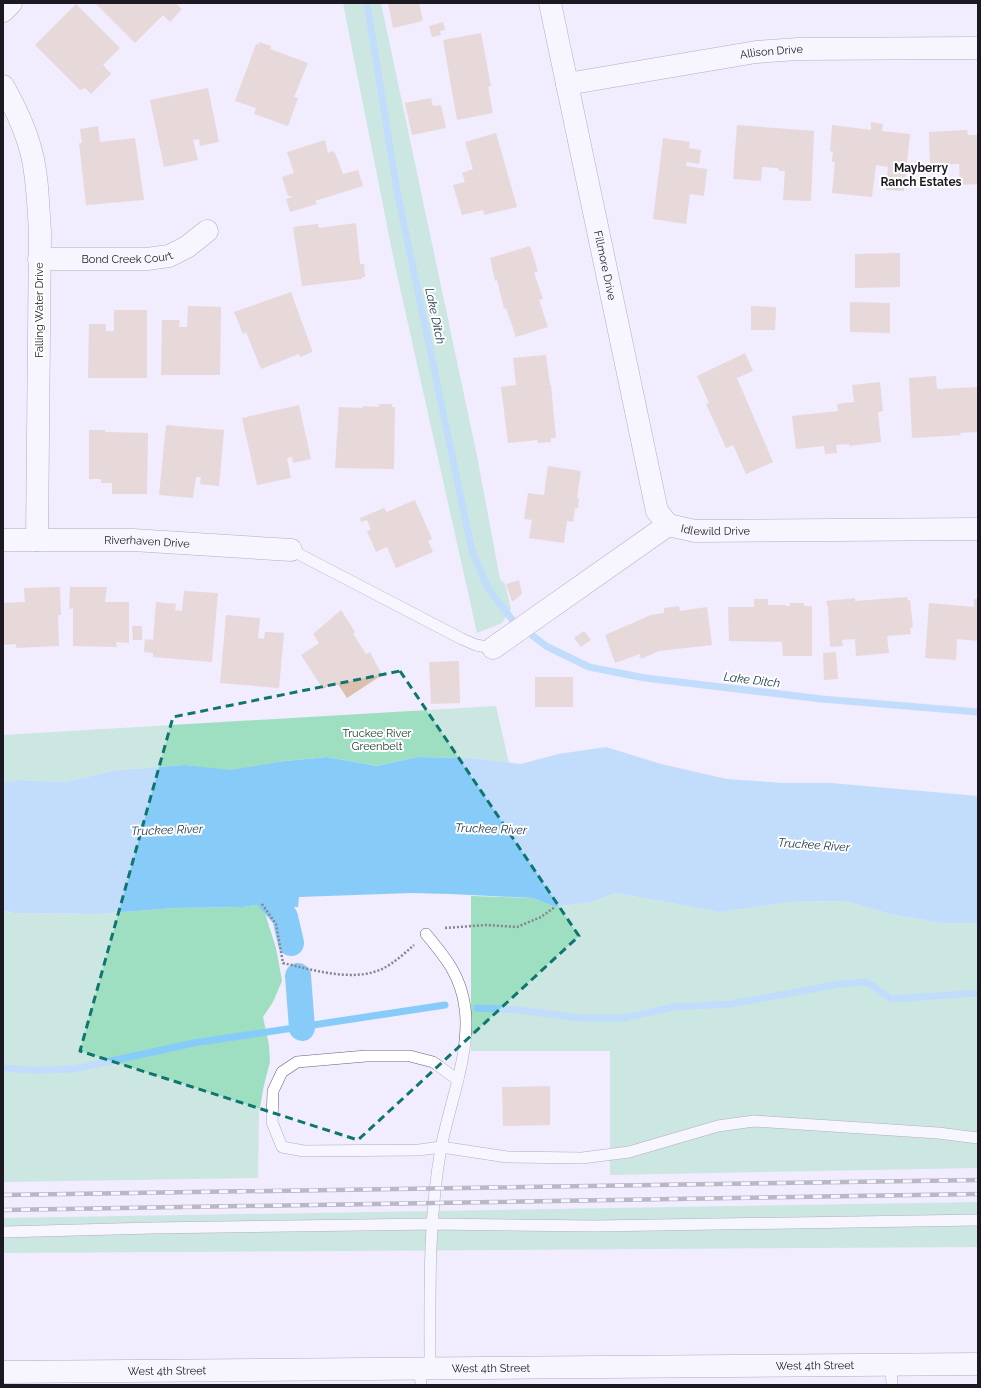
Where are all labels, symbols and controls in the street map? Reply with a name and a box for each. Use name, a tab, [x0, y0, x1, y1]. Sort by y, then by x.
street label: Allison Drive	[739, 42, 803, 61]
district label: Mayberry Ranch Estates	[880, 161, 962, 189]
street label: Fillmore Drive	[592, 229, 619, 302]
street label: Bond Creek Court	[82, 249, 175, 266]
street label: Falling Water Drive	[33, 262, 46, 358]
water label: Lake Ditch	[422, 287, 448, 346]
street label: Idlewild Drive	[680, 522, 751, 538]
street label: Riverhaven Drive	[104, 533, 191, 550]
water label: Lake Ditch	[723, 670, 781, 690]
park label: Truckee River Greenbelt	[343, 727, 412, 753]
water label: Truckee River	[455, 821, 528, 837]
water label: Truckee River	[131, 822, 204, 838]
water label: Truckee River	[778, 836, 851, 855]
street label: West 4th Street	[776, 1359, 855, 1372]
street label: West 4th Street	[452, 1361, 531, 1375]
street label: West 4th Street	[128, 1364, 207, 1377]

